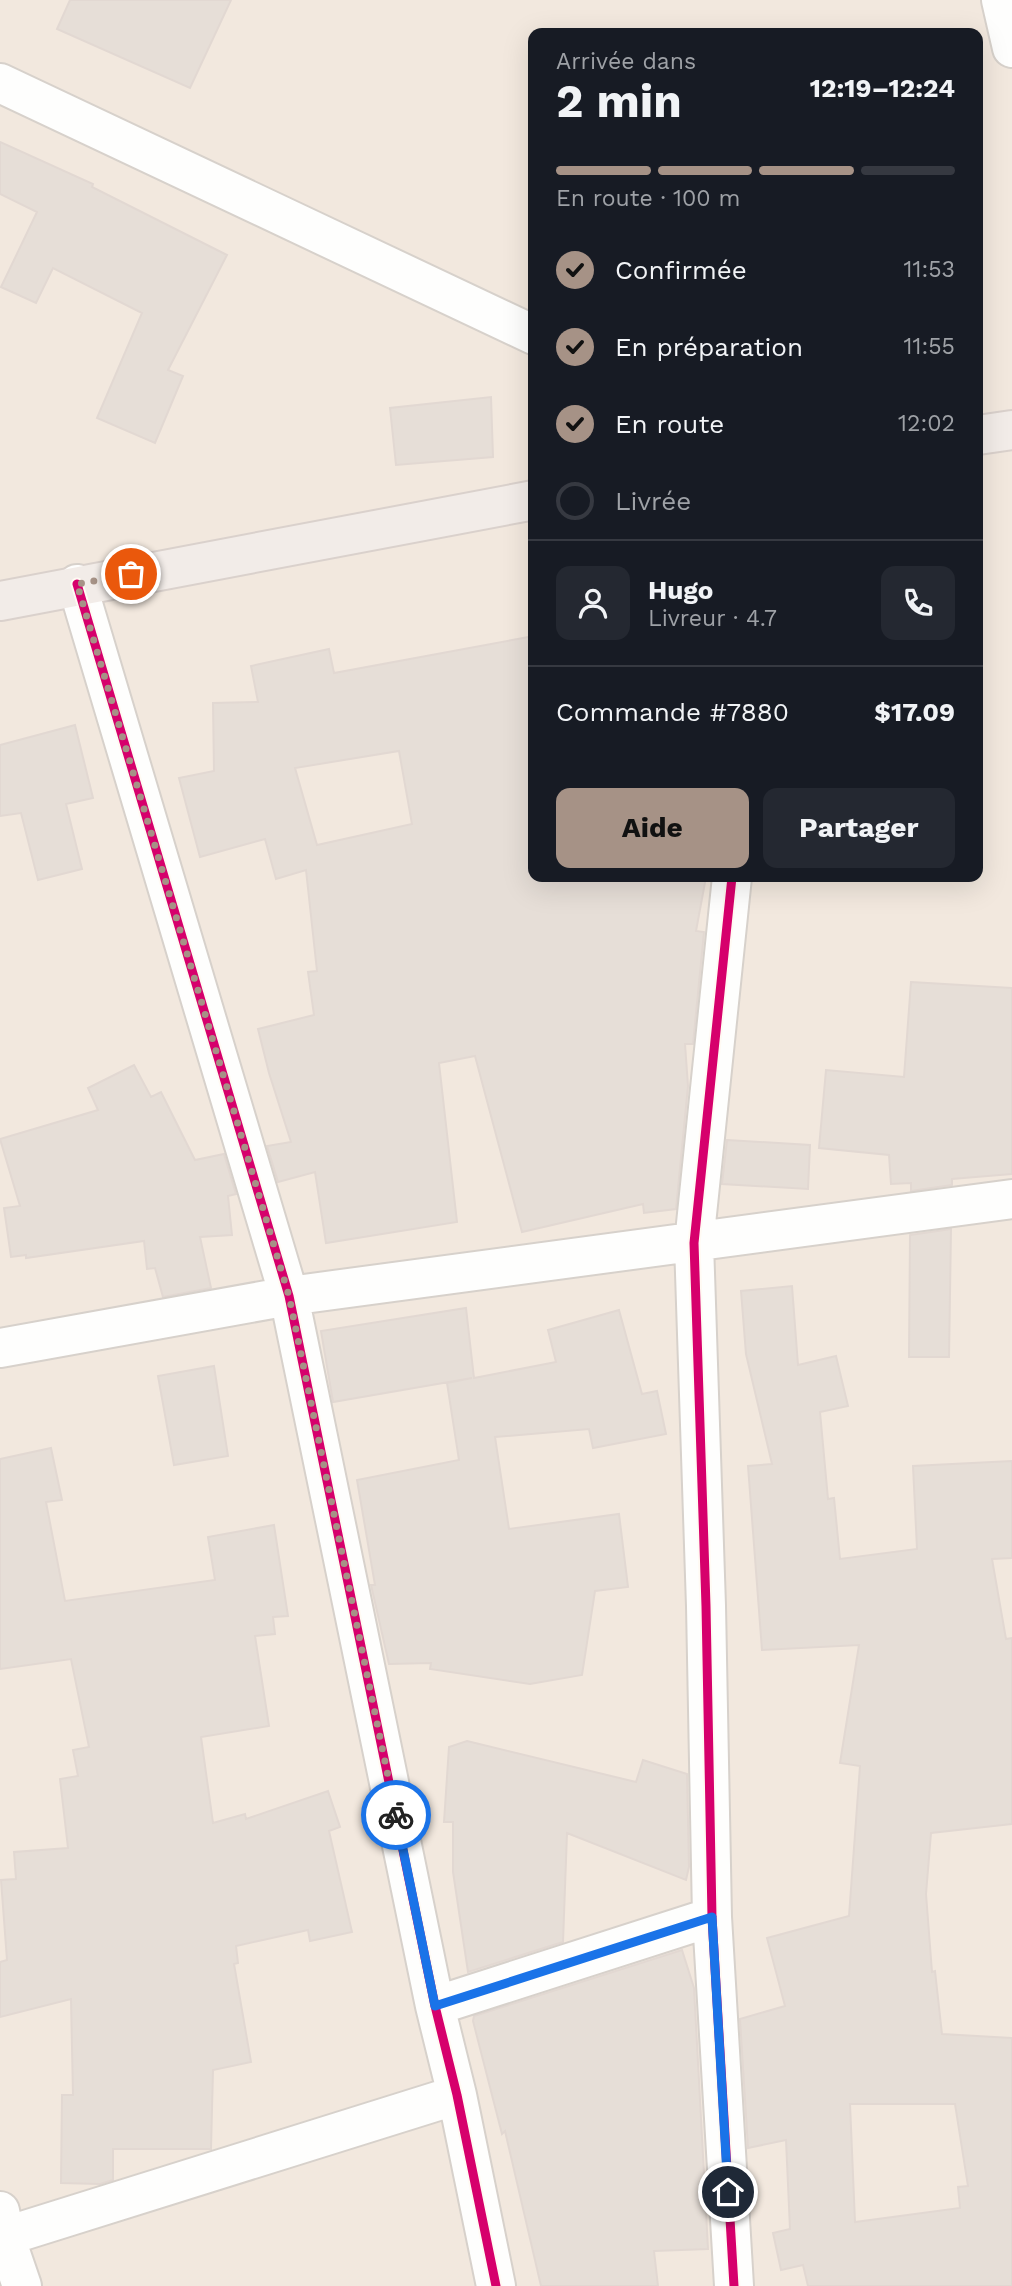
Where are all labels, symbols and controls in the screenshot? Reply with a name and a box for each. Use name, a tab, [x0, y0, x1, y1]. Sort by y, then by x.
text: Arrivée dans	[556, 48, 696, 75]
text: 12:19–12:24	[810, 73, 955, 103]
text: 2 min	[556, 74, 682, 128]
text: En route · 100 m	[556, 185, 740, 212]
icon: check	[556, 251, 594, 289]
text: Confirmée	[615, 255, 747, 285]
text: 11:53	[903, 256, 955, 283]
icon: check	[556, 328, 594, 366]
text: En préparation	[615, 332, 803, 362]
text: 11:55	[903, 333, 955, 360]
icon: check	[556, 405, 594, 443]
text: En route	[615, 409, 724, 439]
text: 12:02	[898, 410, 955, 437]
text: Livrée	[615, 486, 691, 516]
pin	[101, 544, 161, 604]
icon: bag	[112, 555, 150, 593]
button: person	[556, 566, 630, 640]
button: phone	[881, 566, 955, 640]
text: Hugo	[648, 575, 713, 605]
text: Livreur · 4.7	[648, 605, 777, 632]
text: Commande #7880	[556, 697, 789, 727]
text: $17.09	[874, 697, 955, 727]
button: Aide	[556, 788, 749, 868]
button: Partager	[763, 788, 955, 868]
courier	[361, 1780, 431, 1850]
icon: bike	[377, 1796, 415, 1834]
pin	[698, 2162, 758, 2222]
icon: home	[709, 2173, 747, 2211]

